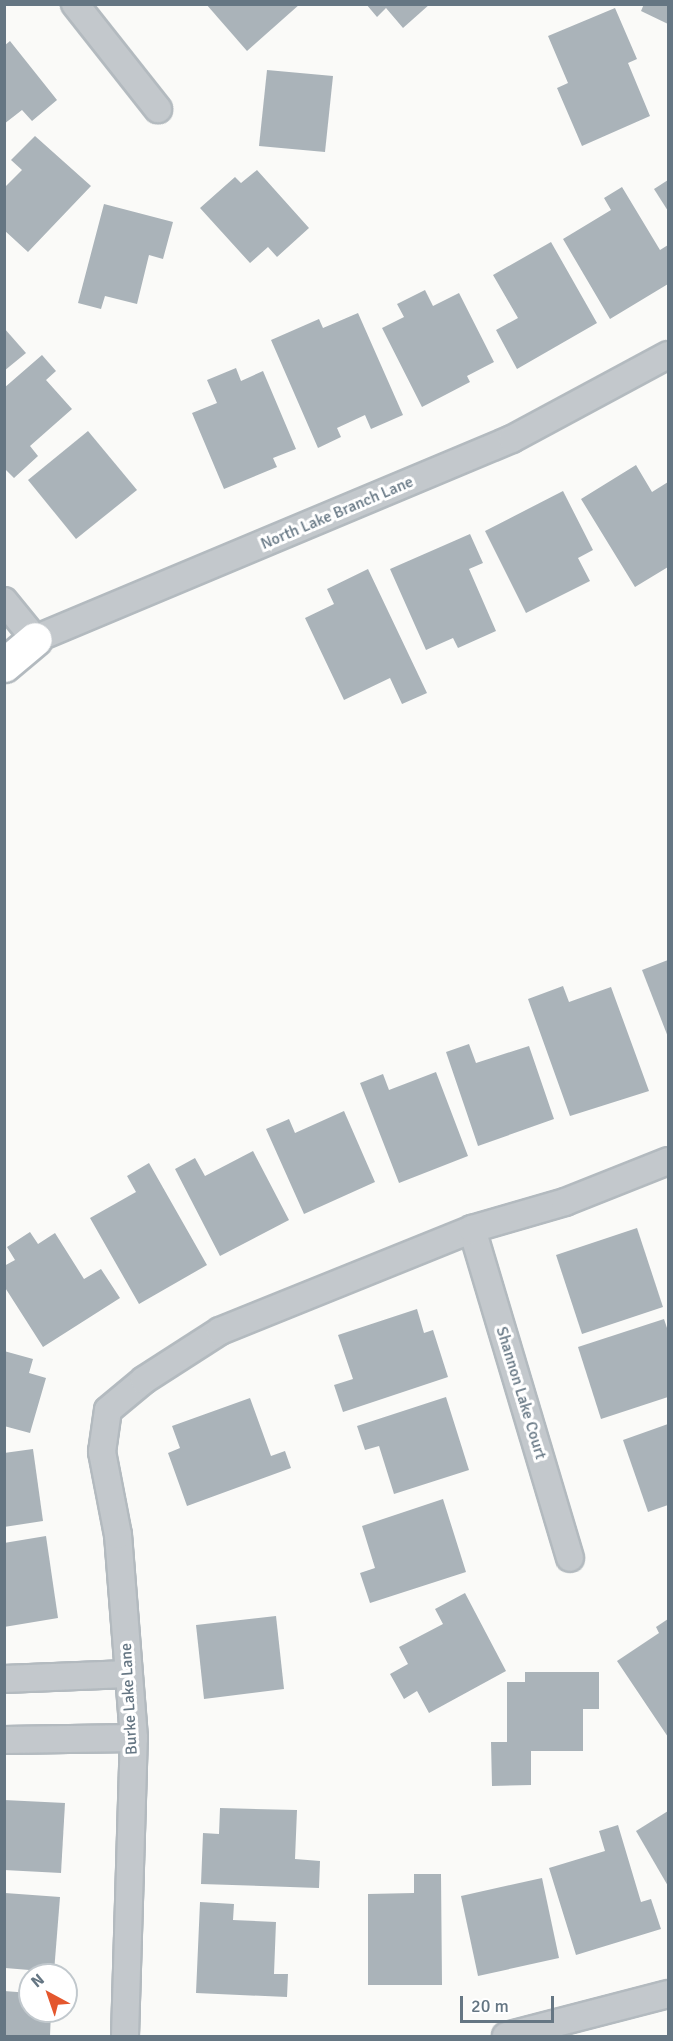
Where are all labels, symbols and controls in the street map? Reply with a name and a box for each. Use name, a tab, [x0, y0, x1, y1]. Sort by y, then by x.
street label: North Lake Branch Lane	[258, 472, 416, 554]
street label: Shannon Lake Court	[492, 1324, 550, 1462]
street label: Burke Lake Lane	[116, 1643, 142, 1755]
north arrow	[18, 1963, 78, 2023]
text: N	[27, 1970, 48, 1992]
scale bar	[463, 1984, 558, 2022]
text: 20 m	[471, 1995, 509, 2017]

